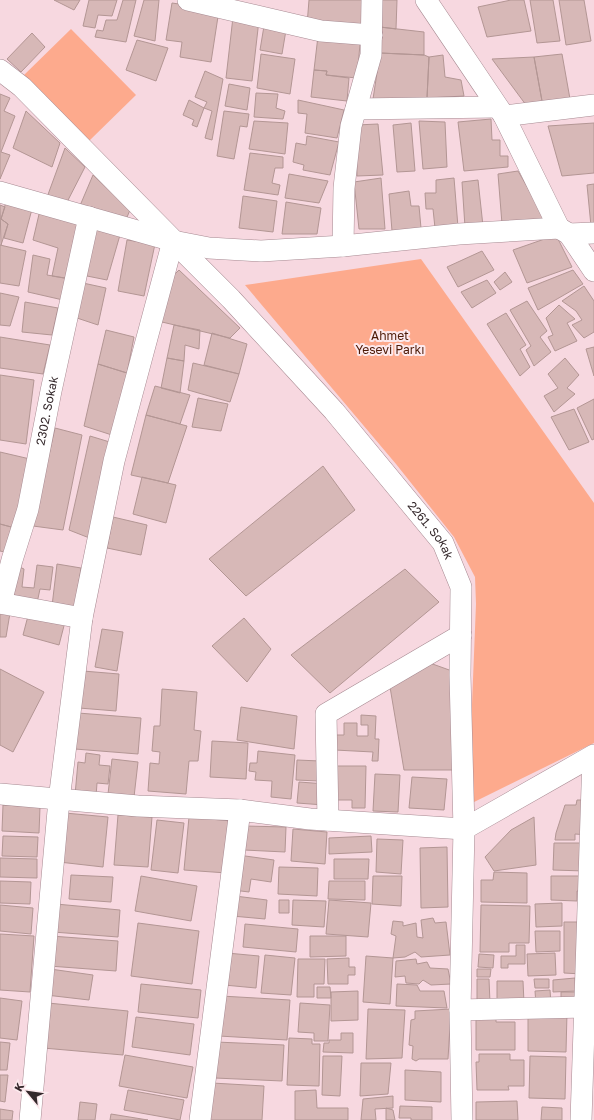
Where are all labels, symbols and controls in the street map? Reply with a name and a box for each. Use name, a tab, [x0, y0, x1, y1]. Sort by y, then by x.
park label: Ahmet Yesevi Parkı	[356, 328, 424, 357]
street label: 2302. Sokak	[33, 374, 61, 446]
street label: 2261. Sokak	[405, 498, 457, 562]
north arrow	[8, 1072, 48, 1112]
text: K	[11, 1080, 26, 1094]

